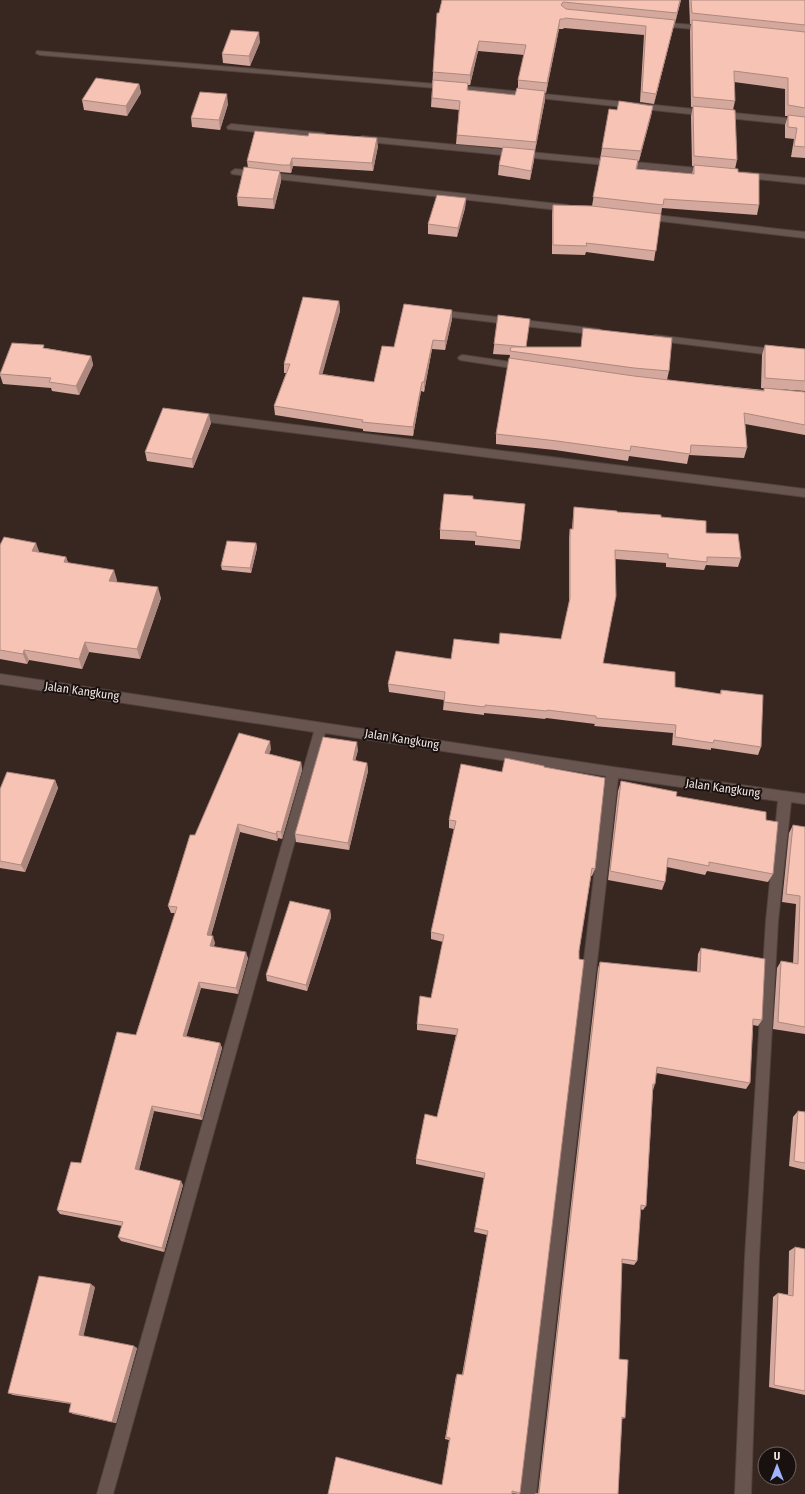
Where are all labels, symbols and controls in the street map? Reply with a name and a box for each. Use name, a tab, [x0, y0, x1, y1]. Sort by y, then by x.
street label: Jalan Kangkung	[44, 679, 120, 703]
street label: Jalan Kangkung	[364, 726, 440, 752]
street label: Jalan Kangkung	[685, 776, 761, 800]
north arrow	[757, 1446, 797, 1486]
text: U	[774, 1450, 780, 1463]

